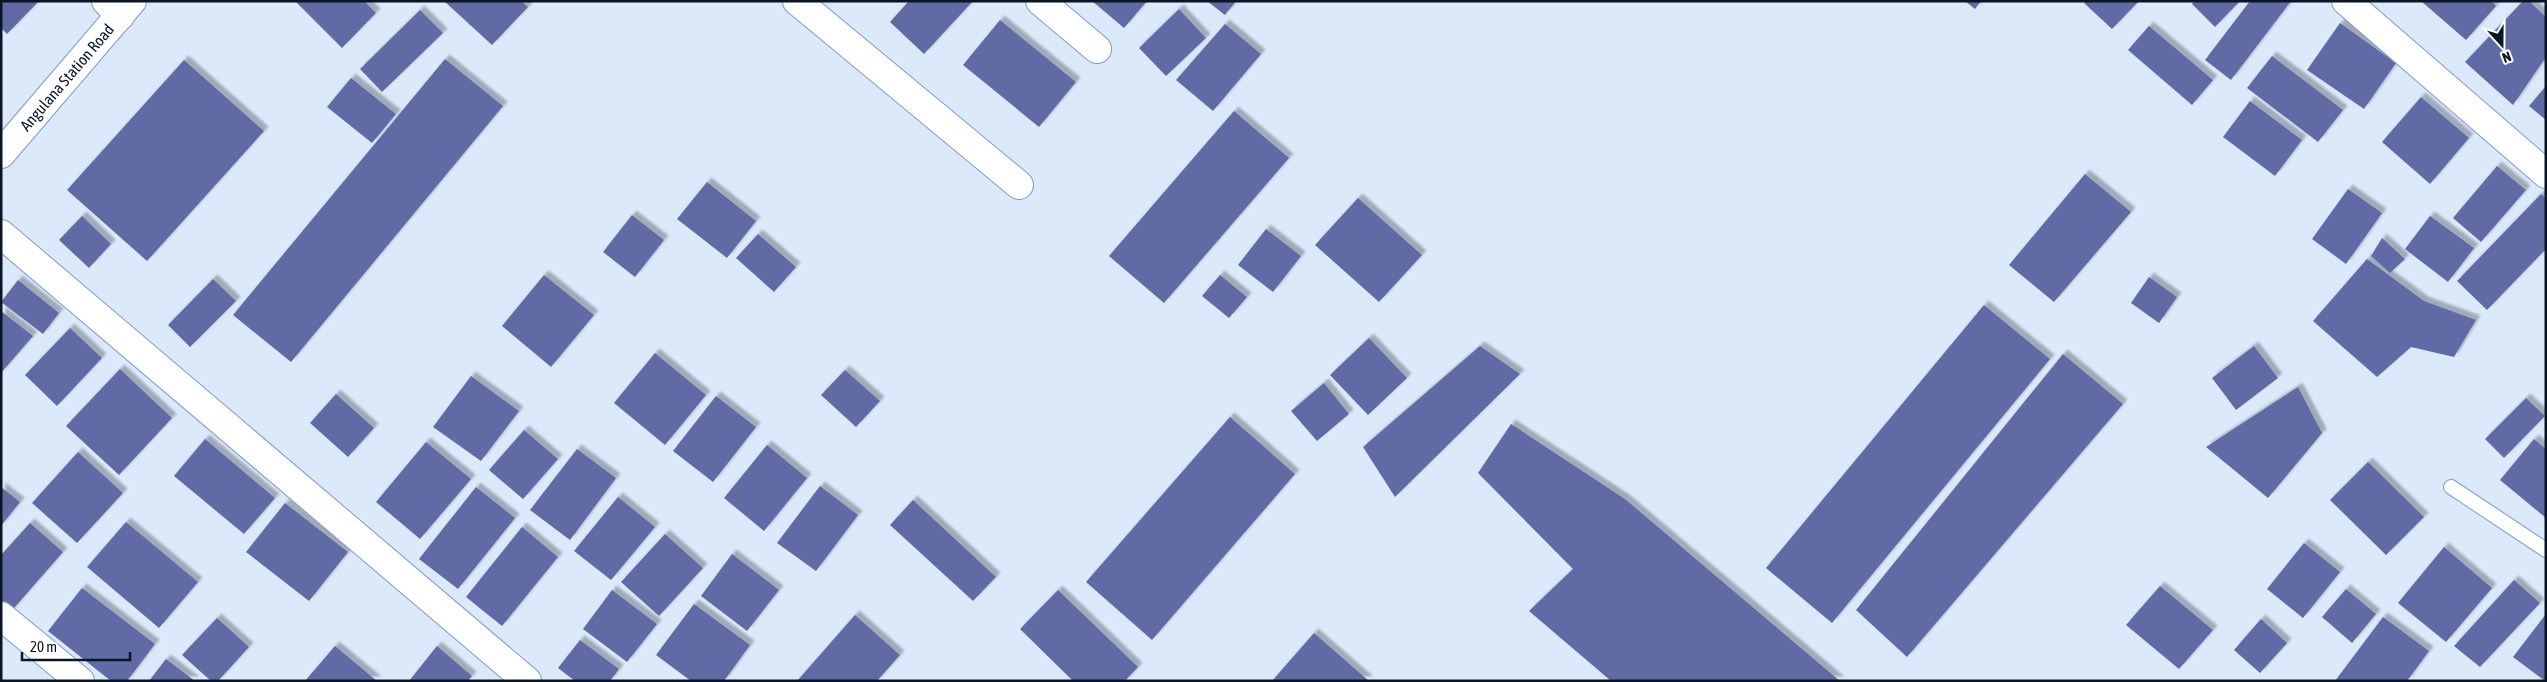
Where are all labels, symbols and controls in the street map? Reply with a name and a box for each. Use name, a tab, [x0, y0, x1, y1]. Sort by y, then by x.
street label: Angulana Station Road	[16, 20, 117, 134]
north arrow	[2477, 20, 2527, 70]
text: N	[2500, 48, 2513, 66]
scale bar	[22, 630, 130, 662]
text: 20 m	[30, 638, 57, 655]

